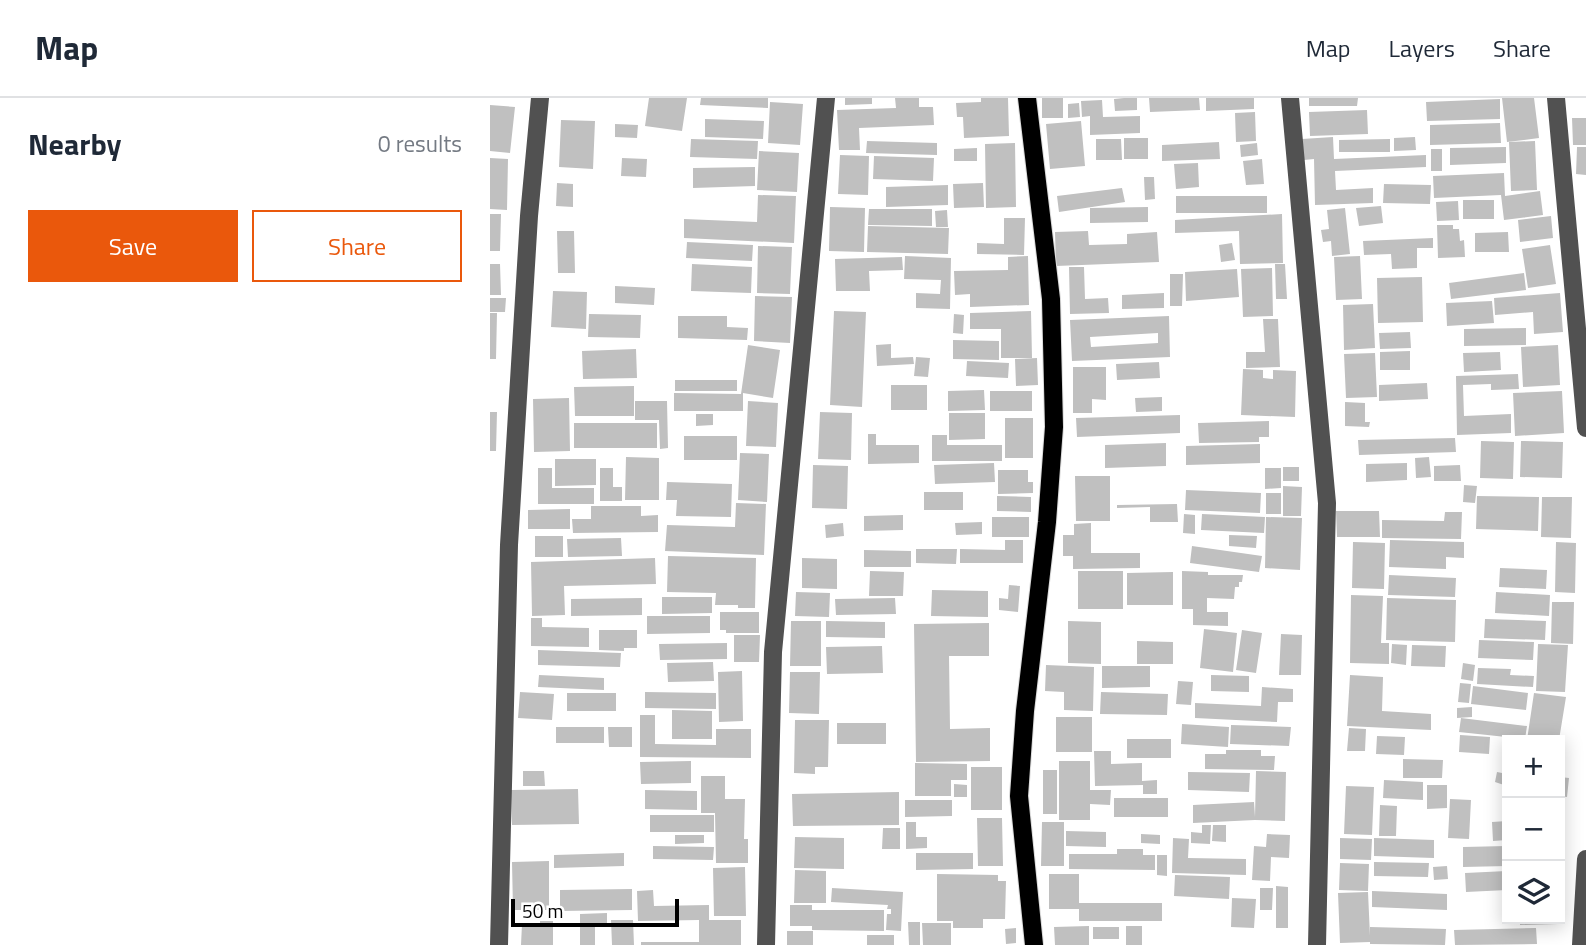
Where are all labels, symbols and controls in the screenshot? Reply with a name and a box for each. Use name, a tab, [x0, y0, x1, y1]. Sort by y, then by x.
text: Map	[35, 23, 98, 73]
text: Map	[1306, 30, 1351, 66]
text: Layers	[1389, 30, 1455, 66]
text: Share	[1493, 30, 1551, 66]
text: Nearby	[28, 121, 121, 167]
text: 0 results	[378, 126, 462, 161]
button: Save	[28, 210, 238, 282]
button: Share	[252, 210, 462, 282]
map controls	[1502, 735, 1565, 924]
button: +	[1502, 735, 1565, 798]
button: −	[1502, 798, 1565, 861]
button: layers	[1502, 861, 1565, 924]
scale bar	[511, 896, 679, 928]
text: 50 m	[522, 896, 563, 925]

